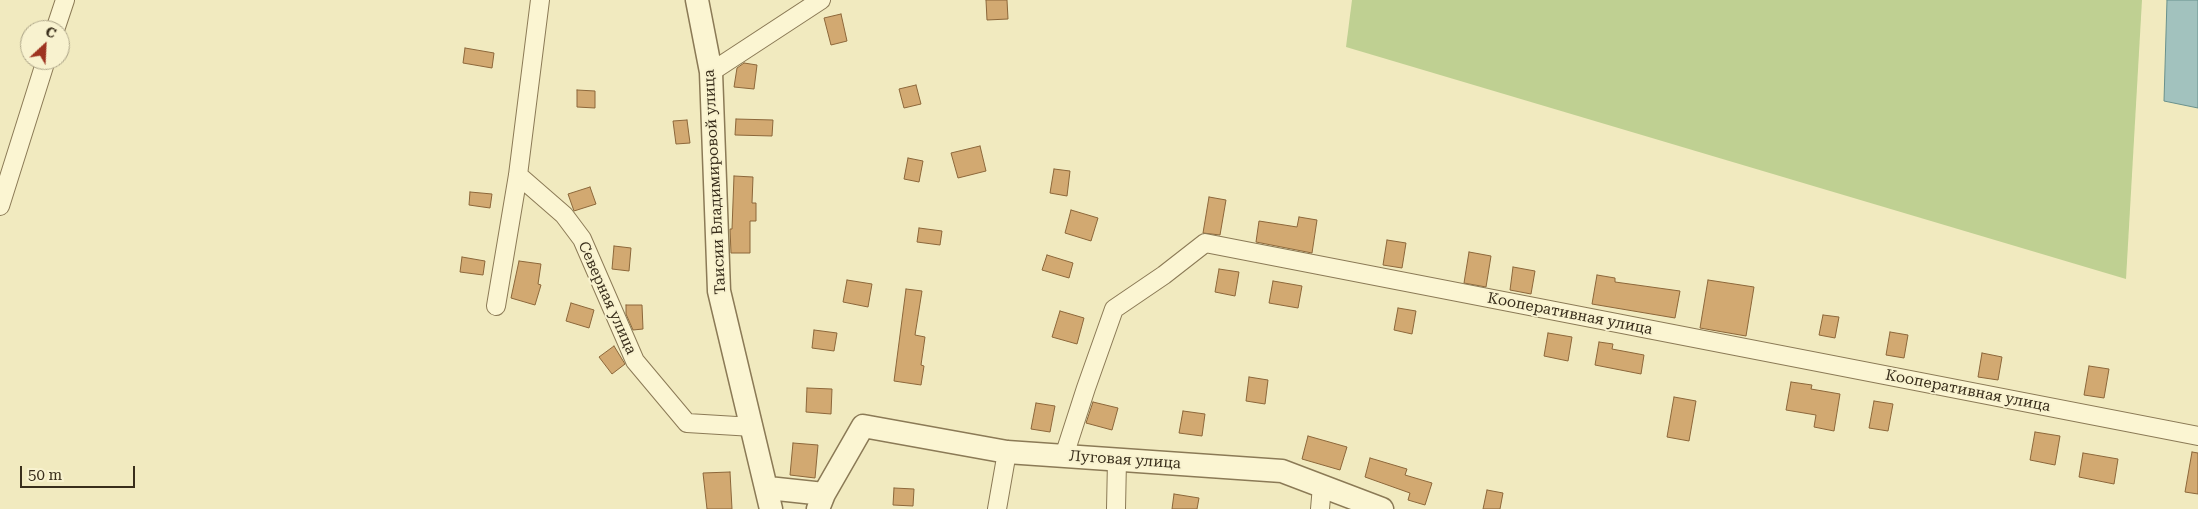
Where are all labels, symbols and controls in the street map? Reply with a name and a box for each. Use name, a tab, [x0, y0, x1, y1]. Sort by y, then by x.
north arrow	[20, 20, 70, 70]
text: С	[43, 23, 59, 42]
street label: Таисии Владимировой улица	[700, 69, 730, 295]
street label: Северная улица	[574, 239, 640, 357]
street label: Кооперативная улица	[1486, 289, 1654, 339]
street label: Кооперативная улица	[1884, 366, 2052, 416]
street label: Луговая улица	[1068, 447, 1182, 473]
scale bar	[22, 456, 138, 488]
text: 50 m	[28, 466, 62, 484]

